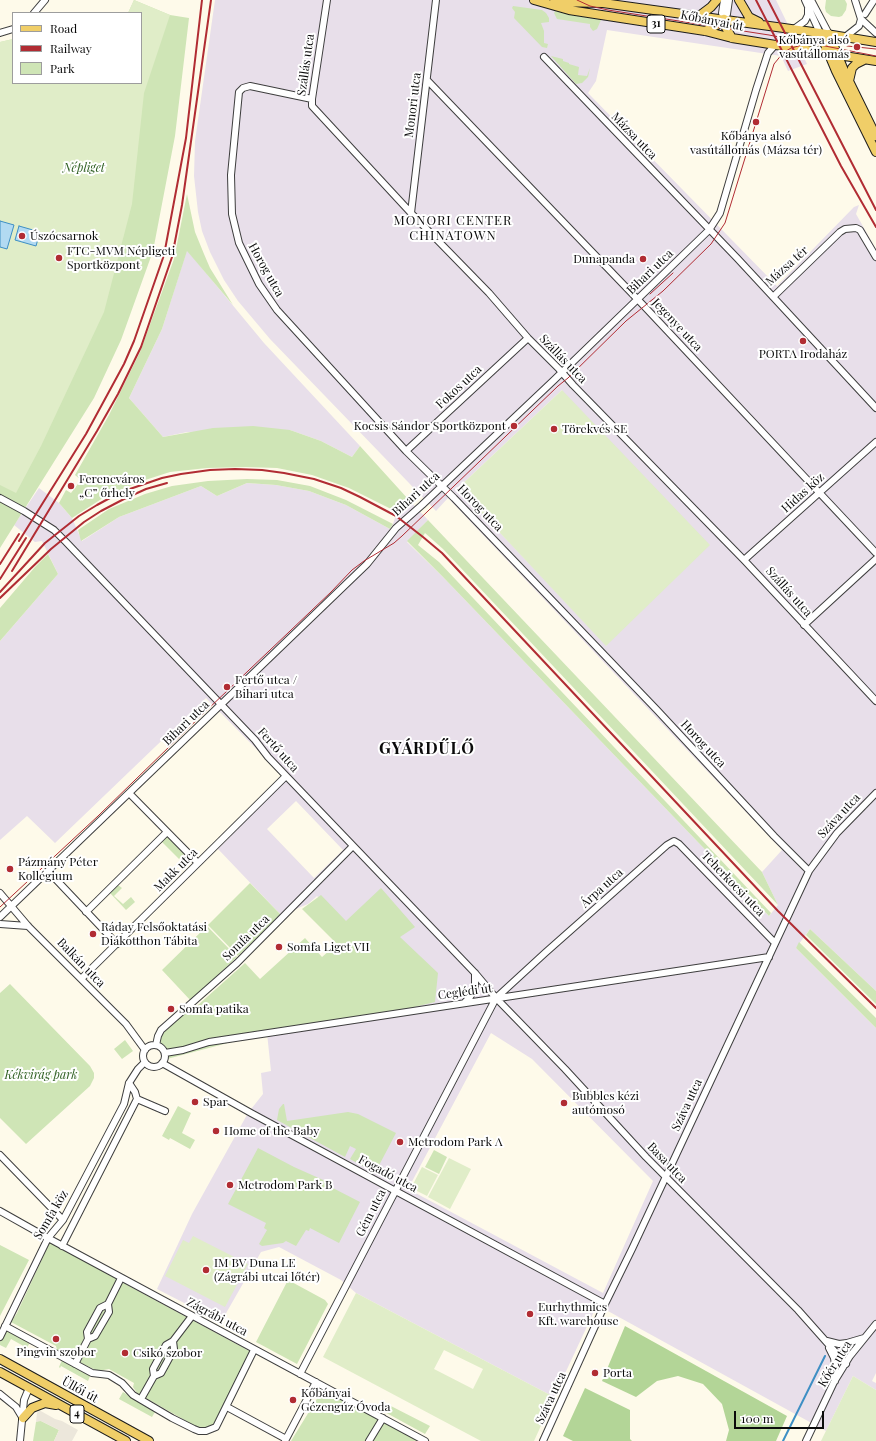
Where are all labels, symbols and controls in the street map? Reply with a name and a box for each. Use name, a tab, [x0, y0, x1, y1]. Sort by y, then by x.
street label: Kőbányai út	[679, 8, 745, 34]
legend	[12, 12, 142, 84]
road number: 31	[647, 15, 665, 33]
text: Road	[50, 20, 77, 36]
street label: Szállás utca	[295, 33, 317, 97]
place label: Kőbánya alsó vasútállomás	[778, 33, 849, 61]
text: Railway	[50, 40, 92, 56]
marker: Kőbánya alsó vasútállomás	[852, 42, 862, 52]
text: Park	[50, 60, 75, 76]
street label: Monori utca	[402, 72, 424, 138]
street label: Mázsa utca	[608, 110, 660, 162]
marker: Kőbánya alsó vasútállomás (Mázsa tér)	[751, 117, 761, 127]
place label: Kőbánya alsó vasútállomás (Mázsa tér)	[690, 129, 822, 157]
park label: Népliget	[63, 161, 105, 175]
district label: MONORI CENTER CHINATOWN	[394, 213, 512, 244]
place label: Úszócsarnok	[30, 229, 98, 243]
marker: Úszócsarnok	[17, 231, 27, 241]
street label: Horog utca	[245, 241, 287, 299]
street label: Mázsa tér	[763, 243, 811, 289]
place label: FTC-MVM Népligeti Sportközpont	[67, 244, 175, 272]
street label: Bihari utca	[624, 246, 676, 298]
place label: Dunapanda	[573, 252, 635, 266]
marker: FTC-MVM Népligeti Sportközpont	[54, 253, 64, 263]
marker: Dunapanda	[638, 254, 648, 264]
street label: Jegenye utca	[649, 296, 705, 354]
street label: Szállás utca	[536, 332, 590, 386]
marker: PORTA Irodaház	[798, 336, 808, 346]
place label: PORTA Irodaház	[759, 347, 847, 361]
street label: Fokos utca	[433, 362, 485, 412]
place label: Kocsis Sándor Sportközpont	[354, 419, 506, 433]
marker: Kocsis Sándor Sportközpont	[509, 421, 519, 431]
place label: Törekvés SE	[562, 422, 627, 436]
marker: Törekvés SE	[549, 424, 559, 434]
street label: Bihari utca	[389, 469, 443, 519]
street label: Hidas köz	[779, 470, 827, 516]
place label: Ferencváros „C” őrhely	[79, 472, 145, 500]
marker: Ferencváros „C” őrhely	[66, 481, 76, 491]
street label: Horog utca	[454, 482, 506, 534]
street label: Szállás utca	[763, 564, 815, 620]
place label: Fertő utca / Bihari utca	[235, 673, 297, 701]
marker: Fertő utca / Bihari utca	[222, 682, 232, 692]
street label: Bihari utca	[160, 697, 212, 749]
street label: Horog utca	[677, 717, 729, 771]
street label: Fertő utca	[254, 725, 302, 775]
district label: GYÁRDŰLŐ	[379, 739, 475, 759]
street label: Száva utca	[815, 791, 863, 841]
street label: Makk utca	[151, 845, 201, 895]
street label: Teherkocsi utca	[698, 848, 768, 920]
place label: Pázmány Péter Kollégium	[18, 855, 98, 883]
marker: Pázmány Péter Kollégium	[5, 864, 15, 874]
street label: Árpa utca	[578, 865, 626, 911]
street label: Somfa utca	[220, 912, 272, 964]
place label: Ráday Felsőoktatási Diákotthon Tábita	[101, 920, 207, 948]
marker: Ráday Felsőoktatási Diákotthon Tábita	[88, 929, 98, 939]
street label: Balkán utca	[54, 936, 108, 990]
place label: Somfa Liget VII	[287, 940, 369, 954]
marker: Somfa Liget VII	[274, 942, 284, 952]
street label: Ceglédi út	[437, 981, 493, 1003]
place label: Somfa patika	[179, 1002, 249, 1016]
marker: Somfa patika	[166, 1004, 176, 1014]
park label: Kékvirág park	[5, 1068, 77, 1082]
street label: Száva utca	[669, 1077, 705, 1133]
place label: Bubbles kézi autómosó	[572, 1089, 639, 1117]
place label: Spar	[203, 1095, 228, 1109]
marker: Spar	[190, 1097, 200, 1107]
marker: Bubbles kézi autómosó	[559, 1098, 569, 1108]
place label: Home of the Baby	[224, 1124, 319, 1138]
marker: Home of the Baby	[211, 1126, 221, 1136]
place label: Metrodom Park A	[408, 1135, 503, 1149]
marker: Metrodom Park A	[395, 1137, 405, 1147]
street label: Basa utca	[644, 1140, 690, 1186]
street label: Fogadó utca	[356, 1152, 420, 1196]
place label: Metrodom Park B	[238, 1178, 332, 1192]
marker: Metrodom Park B	[225, 1180, 235, 1190]
street label: Gém utca	[353, 1187, 389, 1239]
street label: Somfa köz	[31, 1188, 71, 1242]
place label: IM BV Duna LE (Zágrábi utcai lőtér)	[214, 1256, 320, 1284]
marker: IM BV Duna LE (Zágrábi utcai lőtér)	[201, 1265, 211, 1275]
street label: Zágrábi utca	[184, 1295, 250, 1339]
place label: Eurhythmics Kft. warehouse	[538, 1300, 618, 1328]
marker: Eurhythmics Kft. warehouse	[525, 1309, 535, 1319]
marker: Pingvin szobor	[51, 1334, 61, 1344]
street label: Kőér utca	[815, 1338, 855, 1390]
place label: Pingvin szobor	[16, 1345, 96, 1359]
place label: Csikó szobor	[133, 1346, 202, 1360]
marker: Csikó szobor	[120, 1348, 130, 1358]
place label: Porta	[603, 1366, 632, 1380]
marker: Porta	[590, 1368, 600, 1378]
street label: Száva utca	[533, 1370, 569, 1426]
street label: Üllői út	[59, 1374, 101, 1406]
place label: Kőbányai Gézengúz Óvoda	[301, 1386, 391, 1414]
marker: Kőbányai Gézengúz Óvoda	[288, 1395, 298, 1405]
scale bar	[736, 1403, 826, 1429]
road number: 4	[70, 1405, 84, 1423]
text: 100 m	[741, 1410, 773, 1426]

